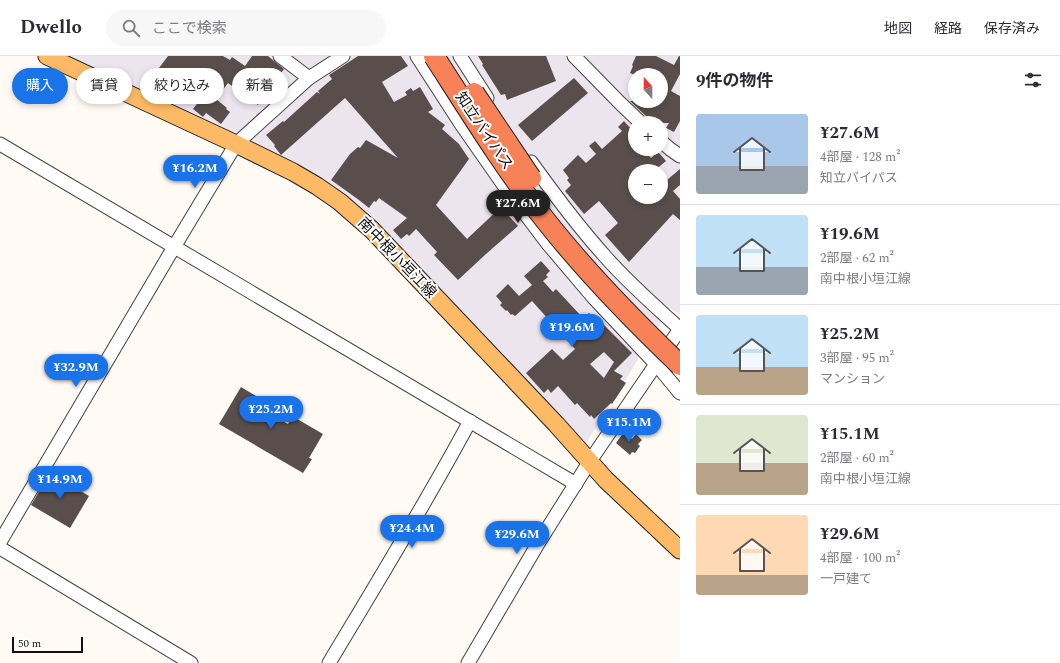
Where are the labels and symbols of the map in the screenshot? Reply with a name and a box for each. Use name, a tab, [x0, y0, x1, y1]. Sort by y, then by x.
north arrow	[628, 68, 668, 108]
street label: 知立バイパス	[449, 87, 519, 175]
pin: ¥16.2M	[162, 155, 228, 189]
pin: ¥27.6M	[485, 190, 551, 224]
street label: 南中根小垣江線	[352, 212, 442, 304]
pin: ¥19.6M	[539, 314, 605, 348]
pin: ¥32.9M	[43, 354, 109, 388]
pin: ¥25.2M	[238, 396, 304, 430]
pin: ¥15.1M	[596, 409, 662, 443]
pin: ¥14.9M	[27, 466, 93, 500]
pin: ¥24.4M	[379, 515, 445, 549]
pin: ¥29.6M	[484, 521, 550, 555]
scale bar	[12, 635, 83, 654]

